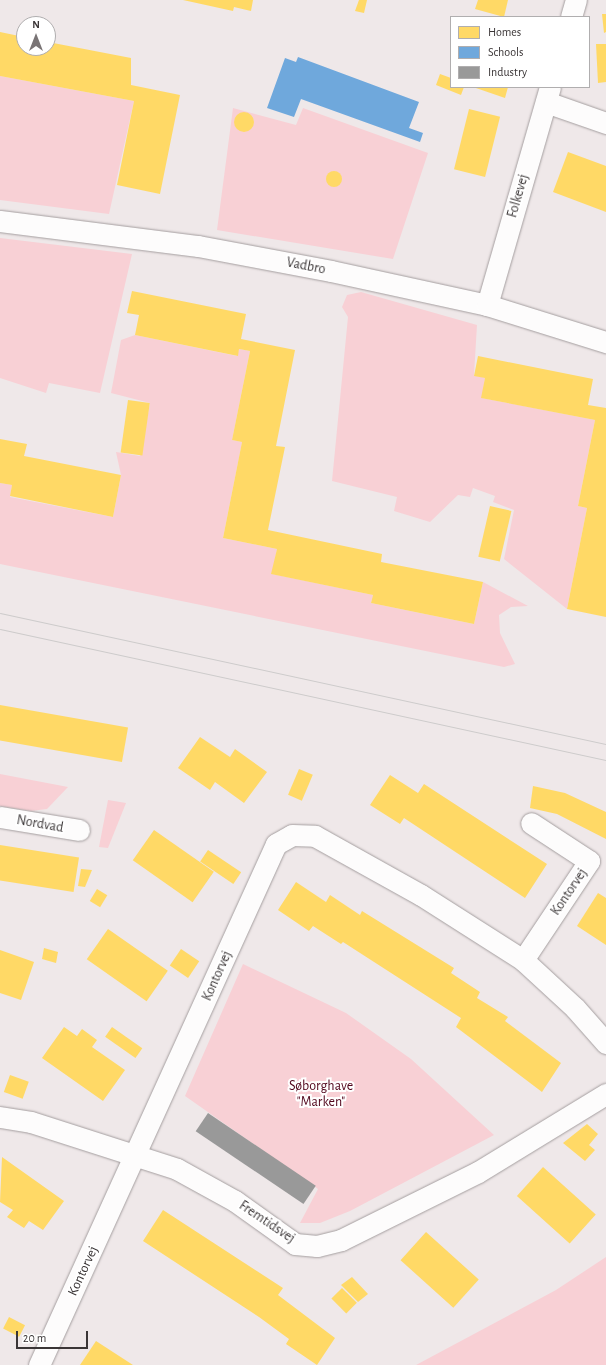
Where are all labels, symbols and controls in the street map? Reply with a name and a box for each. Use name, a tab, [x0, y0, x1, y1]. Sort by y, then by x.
north arrow	[16, 16, 56, 56]
legend	[450, 16, 590, 88]
text: N	[32, 19, 40, 30]
text: Homes	[488, 26, 521, 38]
text: Schools	[488, 46, 523, 58]
text: Industry	[488, 66, 527, 78]
street label: Folkevej	[504, 172, 532, 220]
street label: Vadbro	[285, 254, 327, 278]
street label: Nordvad	[15, 812, 65, 836]
street label: Kontorvej	[547, 865, 591, 919]
street label: Kontorvej	[199, 948, 235, 1004]
park label: Søborghave "Marken"	[289, 1078, 353, 1110]
street label: Fremtidsvej	[236, 1197, 298, 1247]
street label: Kontorvej	[64, 1243, 102, 1299]
scale bar	[18, 1323, 90, 1349]
text: 20 m	[23, 1332, 46, 1344]

